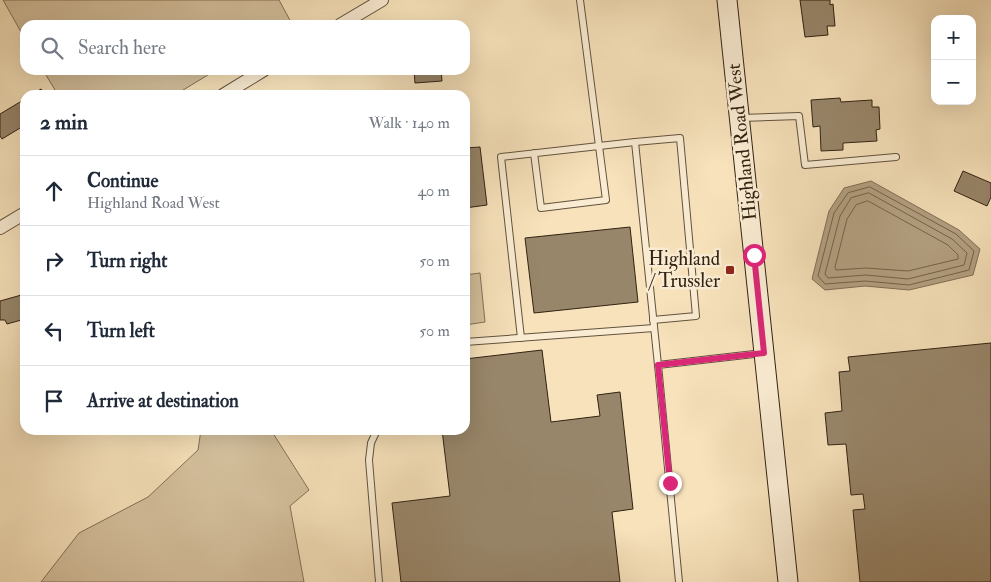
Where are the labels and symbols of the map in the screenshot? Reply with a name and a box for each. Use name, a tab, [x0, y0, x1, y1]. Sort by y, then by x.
street label: Highland Road West	[722, 62, 762, 222]
route start	[743, 244, 766, 267]
place label: Highland / Trussler	[647, 247, 721, 293]
marker: Highland / Trussler	[724, 264, 736, 276]
route end	[659, 472, 682, 495]

